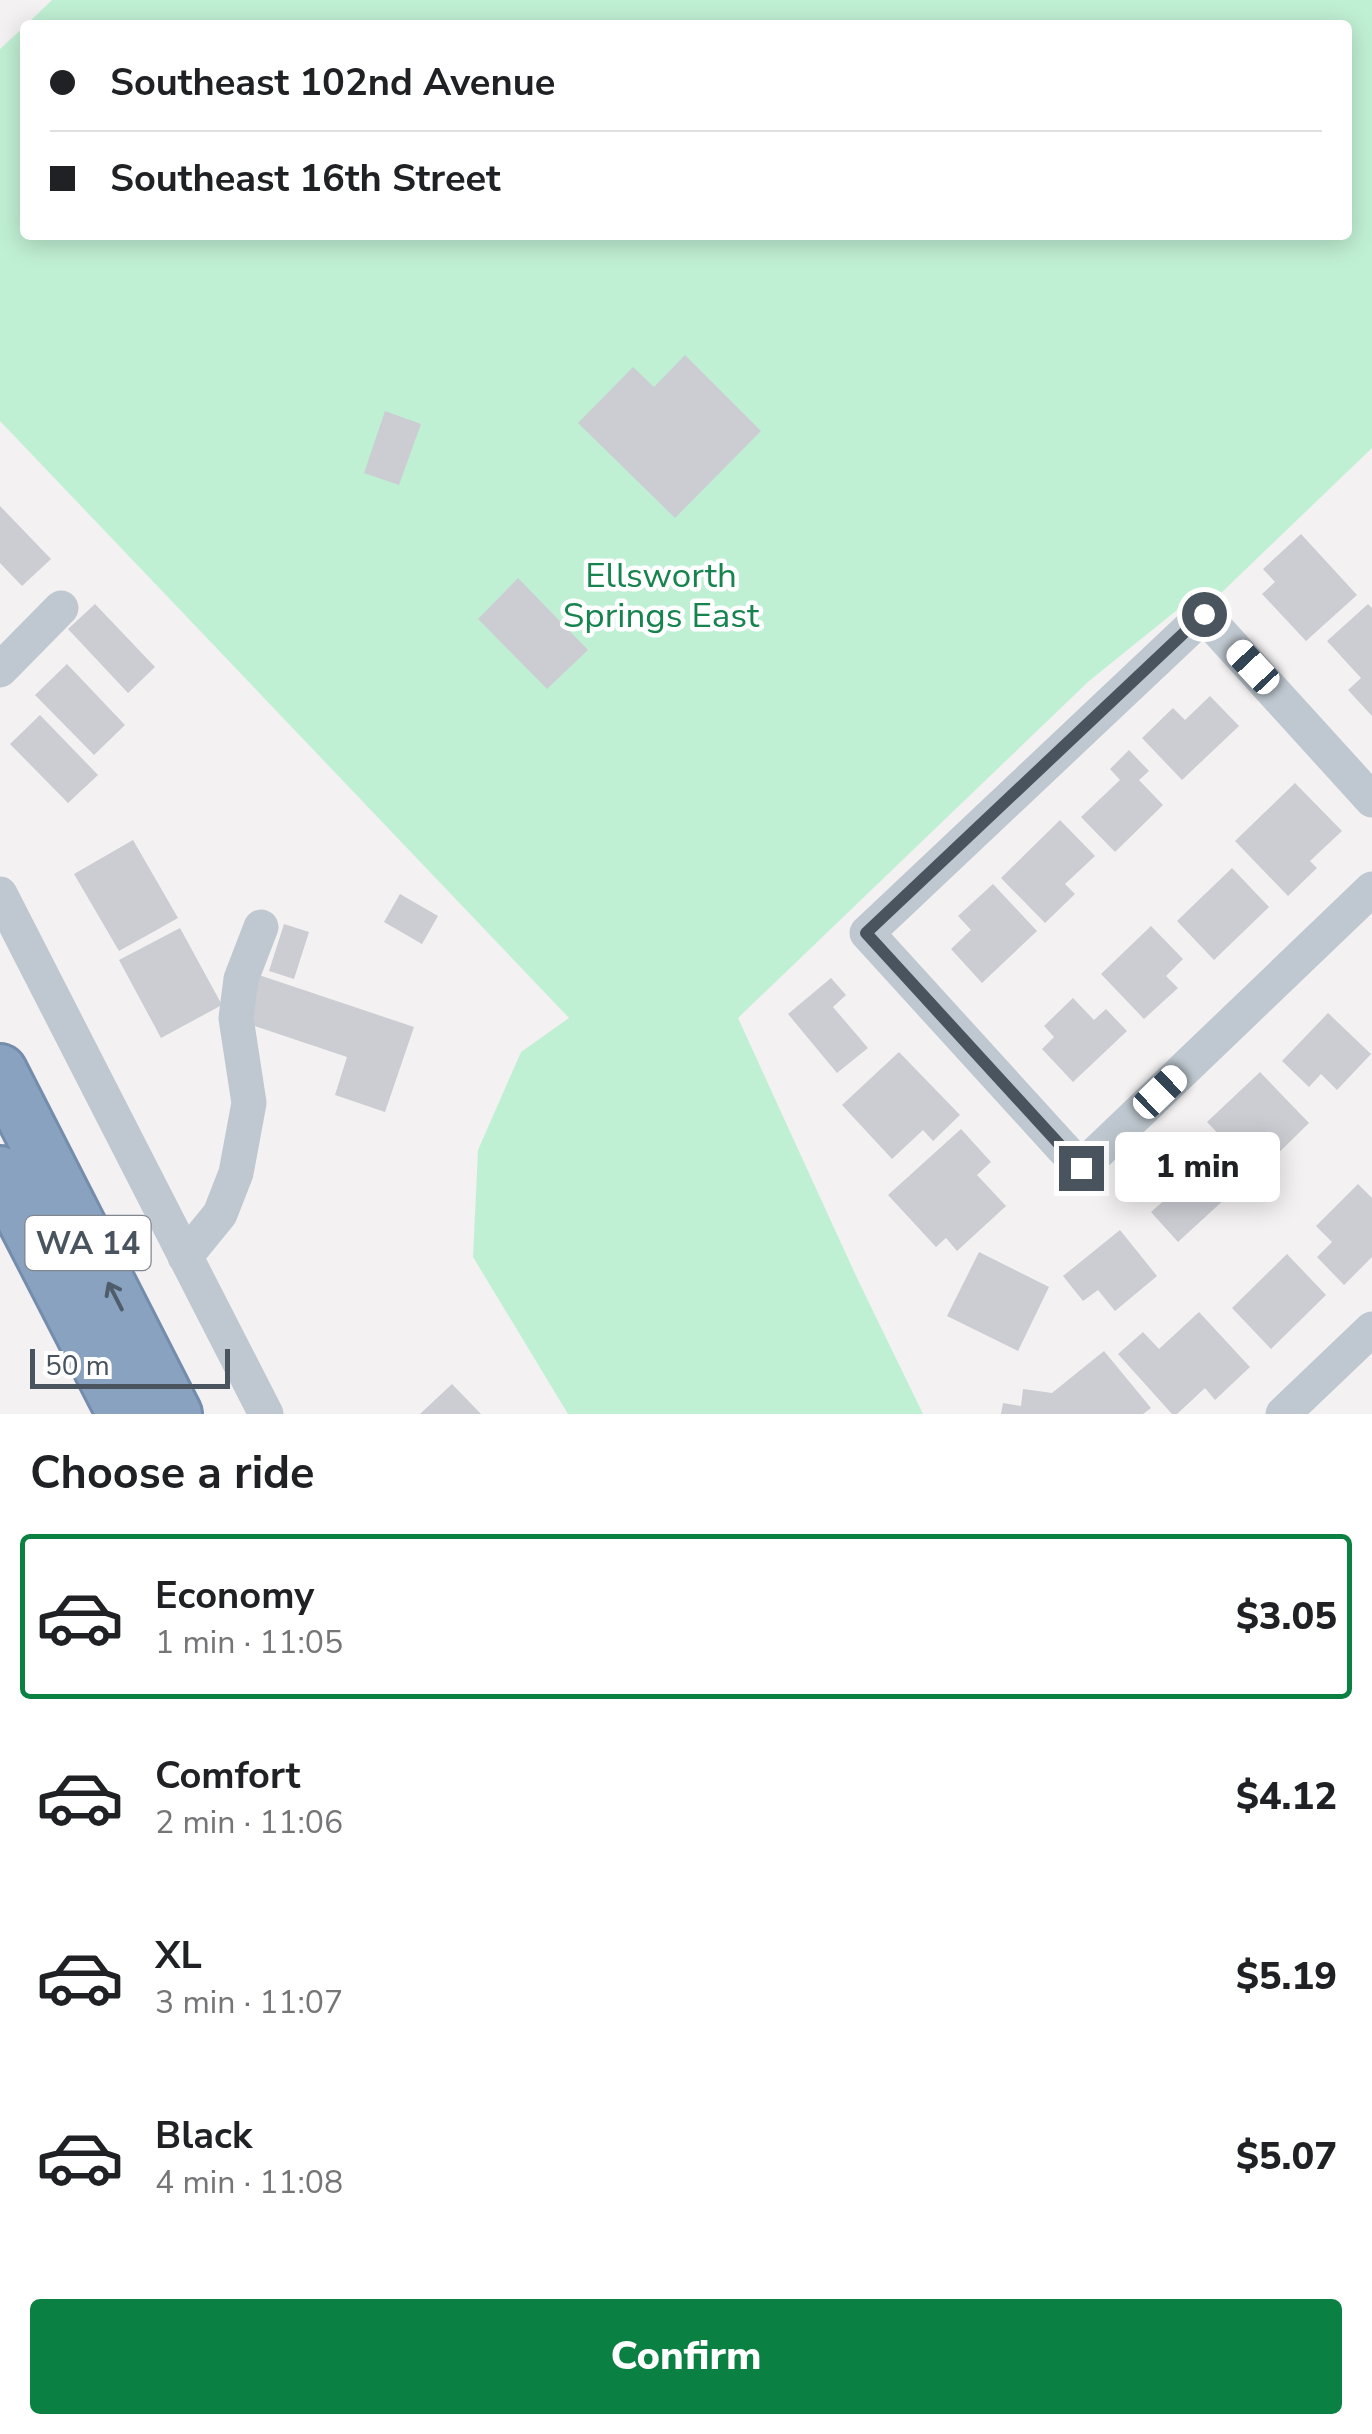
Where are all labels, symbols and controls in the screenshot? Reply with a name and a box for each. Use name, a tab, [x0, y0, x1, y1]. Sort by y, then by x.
text: Southeast 102nd Avenue	[110, 57, 555, 108]
text: Southeast 16th Street	[110, 153, 501, 204]
park label: Ellsworth Springs East	[563, 552, 760, 639]
route start	[1182, 592, 1227, 637]
car	[1222, 635, 1284, 699]
car	[1128, 1060, 1192, 1124]
callout: 1 min	[1116, 1133, 1281, 1203]
text: 1 min	[1155, 1145, 1240, 1188]
route end	[1059, 1146, 1104, 1191]
road number: WA 14	[26, 1216, 150, 1270]
one-way arrow	[105, 1282, 124, 1311]
scale bar	[30, 1344, 230, 1388]
text: 50 m	[45, 1347, 110, 1385]
text: Choose a ride	[30, 1443, 315, 1504]
text: Economy	[155, 1570, 314, 1621]
icon: car	[35, 1572, 125, 1662]
text: $3.05	[1236, 1591, 1337, 1642]
text: 1 min · 11:05	[155, 1621, 343, 1664]
text: Comfort	[155, 1750, 300, 1801]
icon: car	[35, 1752, 125, 1842]
text: $4.12	[1236, 1771, 1337, 1822]
text: 2 min · 11:06	[155, 1801, 343, 1844]
text: XL	[155, 1930, 202, 1981]
icon: car	[35, 1932, 125, 2022]
text: $5.19	[1236, 1951, 1337, 2002]
text: 3 min · 11:07	[155, 1981, 343, 2024]
text: Black	[155, 2110, 252, 2161]
icon: car	[35, 2112, 125, 2202]
text: $5.07	[1236, 2131, 1337, 2182]
text: 4 min · 11:08	[155, 2161, 343, 2204]
button: Confirm	[30, 2299, 1342, 2414]

